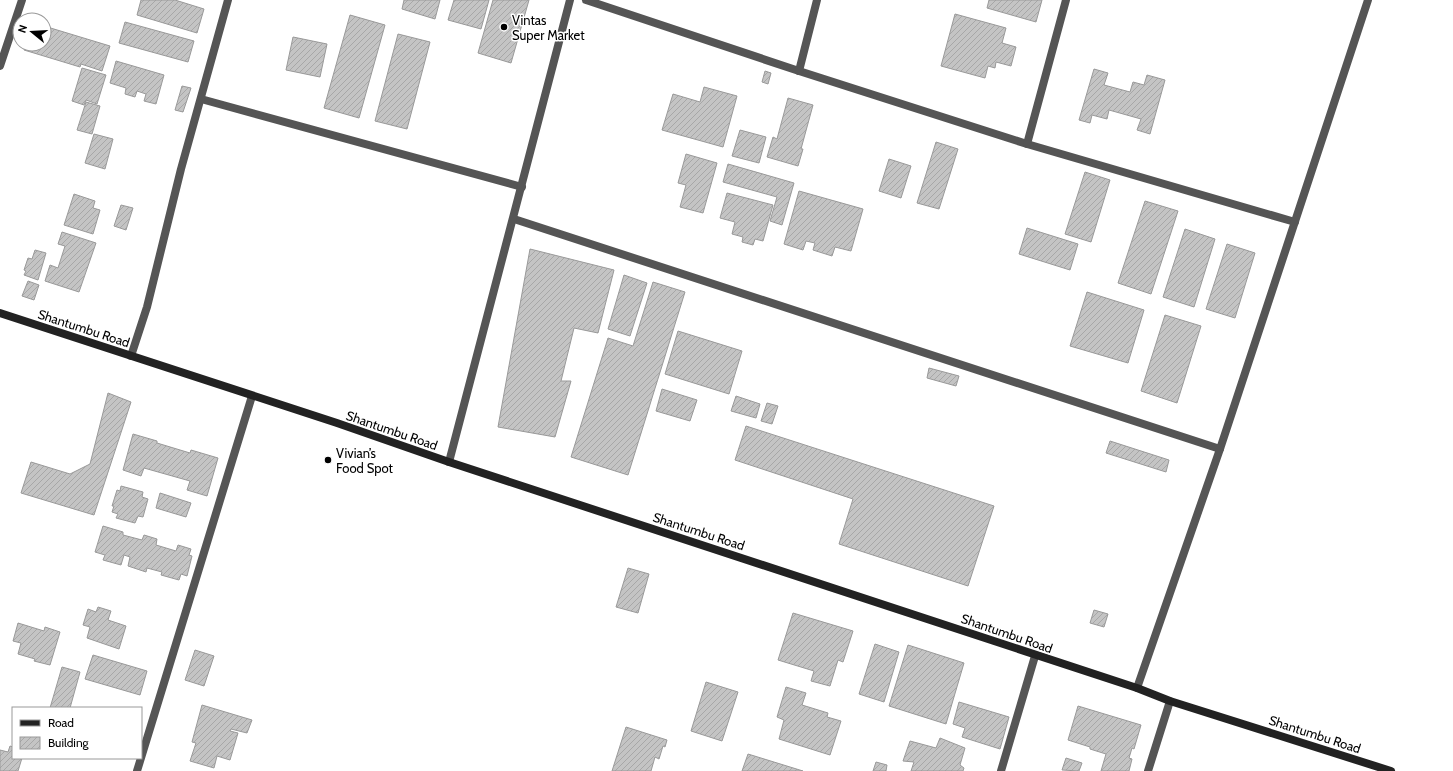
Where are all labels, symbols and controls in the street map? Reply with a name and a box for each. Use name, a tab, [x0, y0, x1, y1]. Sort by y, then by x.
north arrow	[12, 12, 52, 52]
place label: Vintas Super Market	[512, 12, 585, 43]
marker: Vintas Super Market	[499, 22, 509, 32]
text: N	[15, 23, 30, 35]
street label: Shantumbu Road	[36, 306, 132, 350]
street label: Shantumbu Road	[344, 407, 440, 453]
place label: Vivian’s Food Spot	[336, 445, 393, 476]
marker: Vivian’s Food Spot	[323, 455, 333, 465]
street label: Shantumbu Road	[651, 509, 747, 553]
street label: Shantumbu Road	[959, 610, 1055, 656]
legend	[12, 707, 142, 759]
street label: Shantumbu Road	[1267, 712, 1363, 756]
text: Road	[48, 715, 74, 730]
text: Building	[48, 735, 90, 750]

